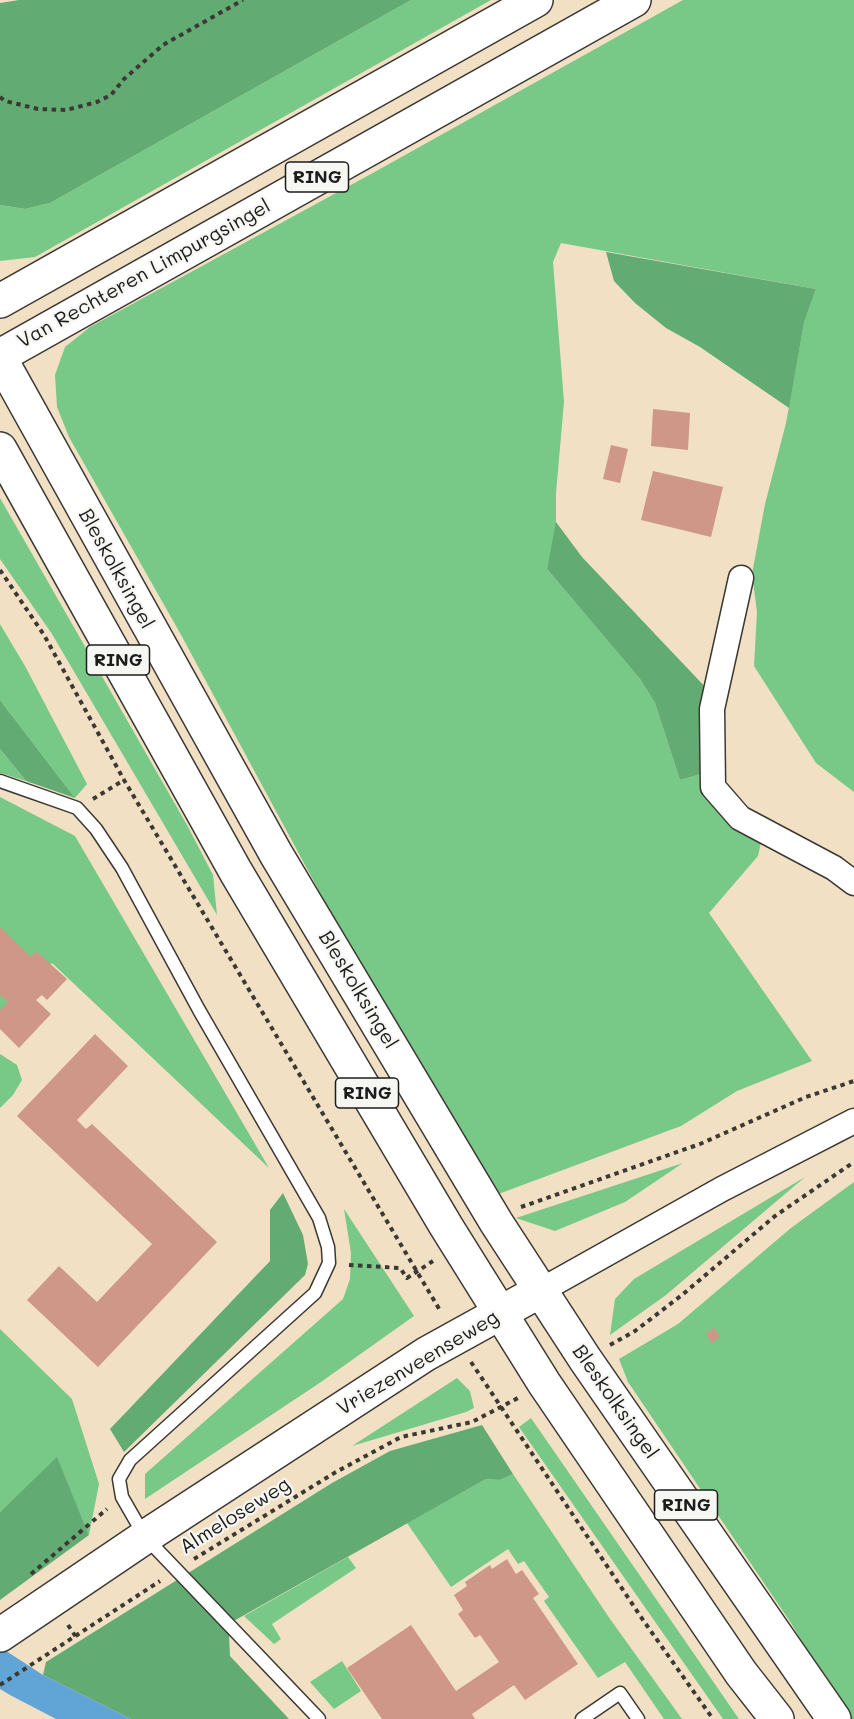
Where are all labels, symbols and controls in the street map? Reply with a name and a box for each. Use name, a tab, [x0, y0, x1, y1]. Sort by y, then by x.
road number: RING	[286, 162, 348, 192]
street label: Van Rechteren Limpurgsingel	[13, 194, 275, 354]
street label: Bleskolksingel	[73, 505, 159, 633]
road number: RING	[86, 645, 150, 675]
street label: Bleskolksingel	[313, 927, 403, 1053]
road number: RING	[336, 1078, 398, 1108]
street label: Vriezenveenseweg	[333, 1305, 503, 1421]
street label: Bleskolksingel	[567, 1340, 663, 1464]
street label: Almeloseweg	[175, 1473, 295, 1559]
road number: RING	[654, 1490, 718, 1520]

